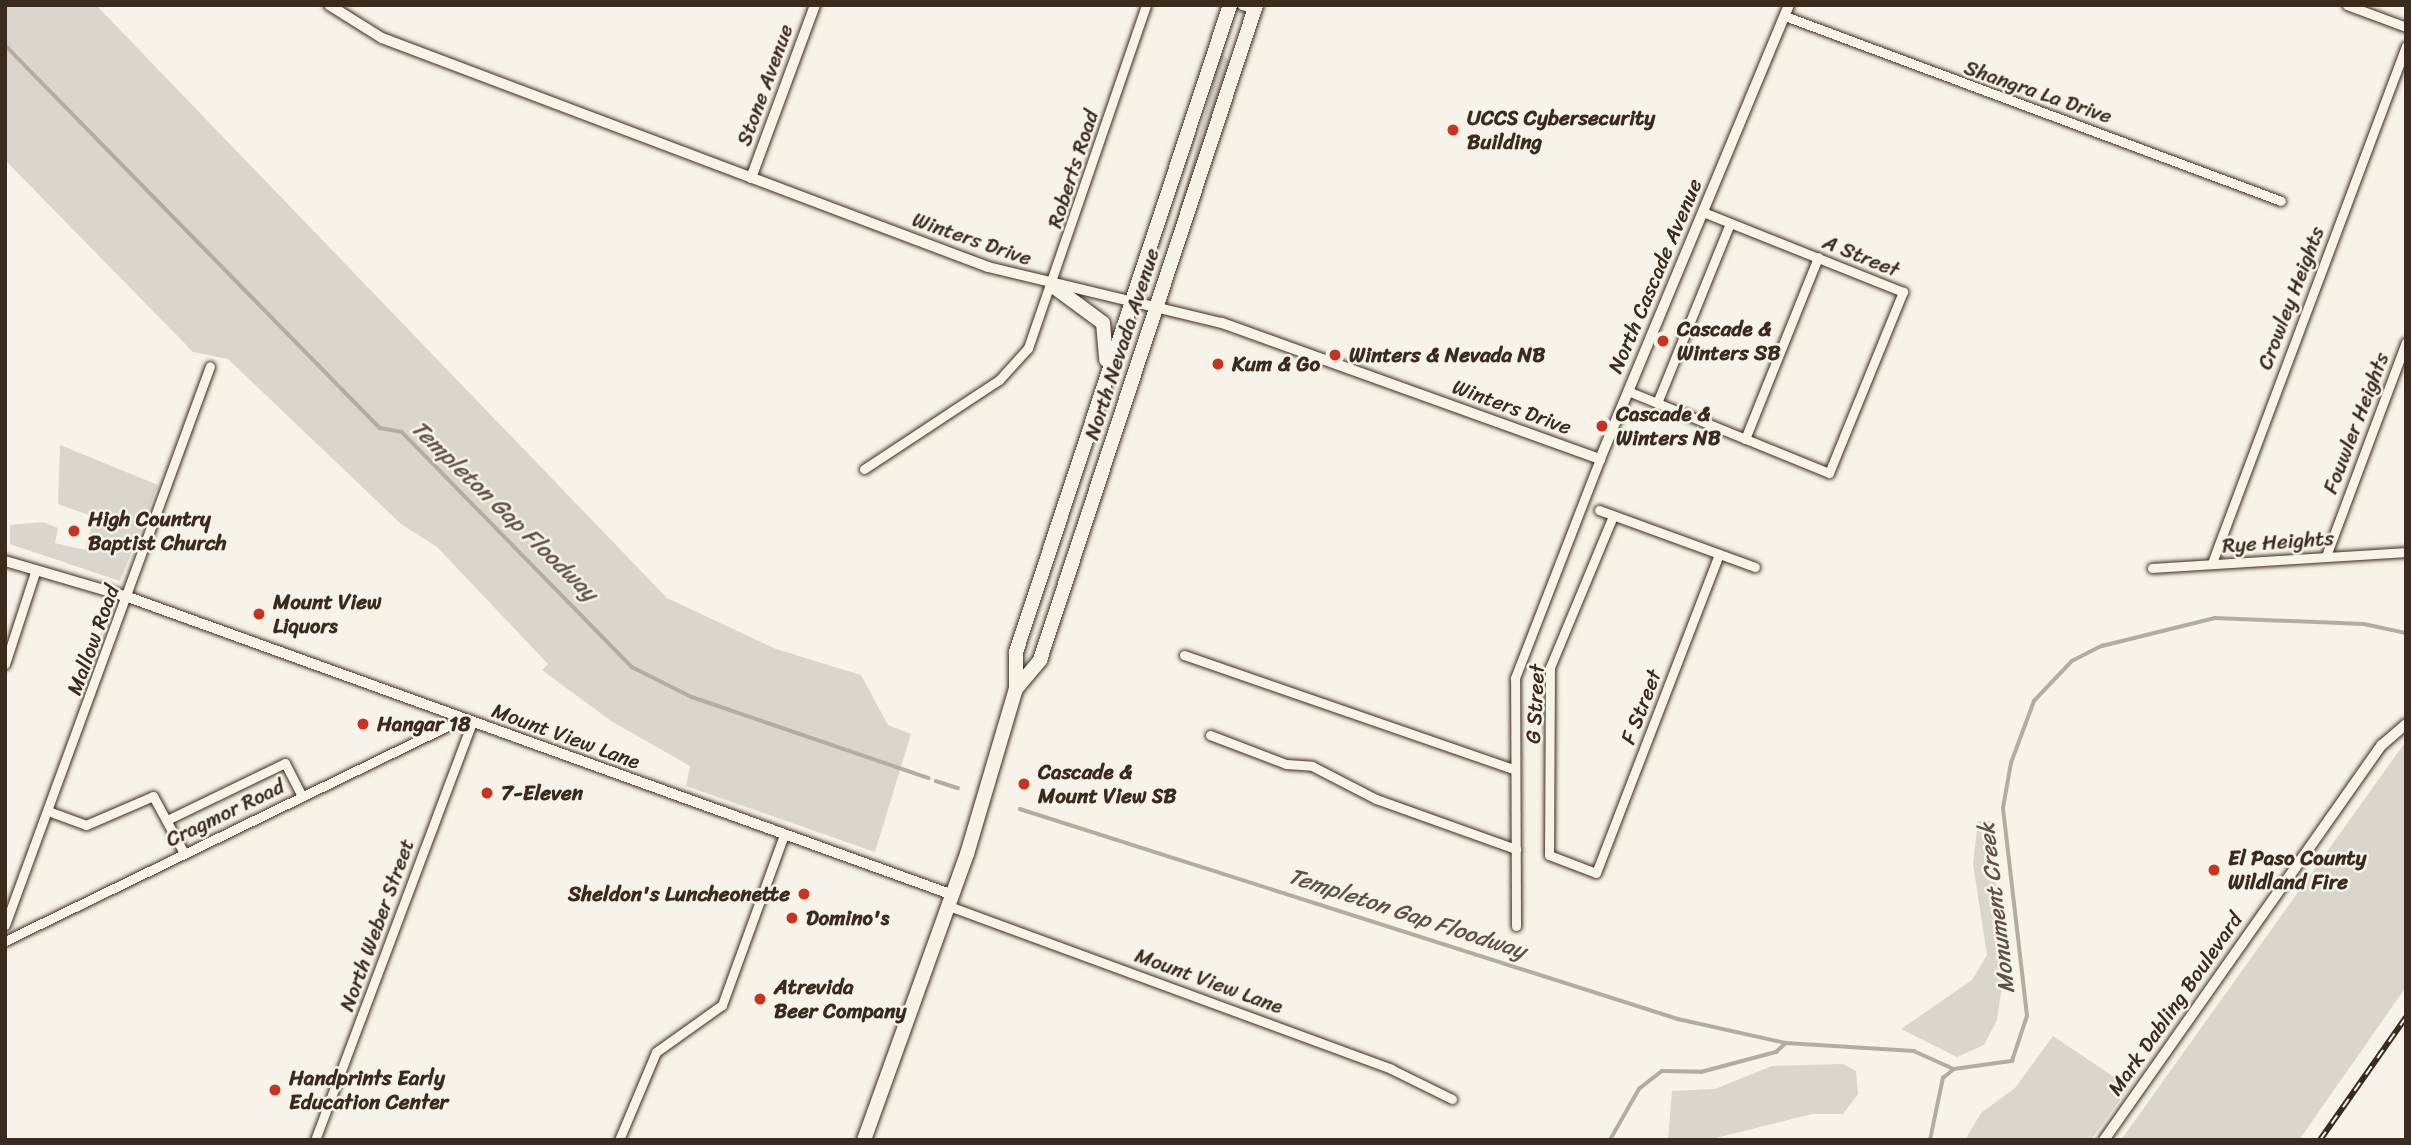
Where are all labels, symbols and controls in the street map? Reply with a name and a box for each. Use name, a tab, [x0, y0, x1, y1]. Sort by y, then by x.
street label: Stone Avenue	[731, 21, 799, 149]
street label: Shangra La Drive	[1961, 55, 2115, 129]
place label: UCCS Cybersecurity Building	[1467, 105, 1655, 155]
street label: Roberts Road	[1042, 107, 1104, 231]
marker: UCCS Cybersecurity Building	[1445, 122, 1461, 138]
street label: North Cascade Avenue	[1603, 176, 1707, 376]
street label: Winters Drive	[909, 207, 1035, 271]
street label: Crowley Heights	[2252, 223, 2330, 373]
street label: A Street	[1819, 229, 1903, 283]
street label: North Nevada Avenue	[1079, 245, 1165, 443]
place label: Cascade & Winters SB	[1677, 316, 1781, 366]
marker: Cascade & Winters SB	[1655, 333, 1671, 349]
place label: Winters & Nevada NB	[1349, 342, 1546, 368]
marker: Winters & Nevada NB	[1327, 347, 1343, 363]
street label: Fouwler Heights	[2317, 349, 2395, 497]
place label: Kum & Go	[1232, 351, 1320, 377]
marker: Kum & Go	[1210, 356, 1226, 372]
street label: Winters Drive	[1449, 374, 1575, 440]
place label: Cascade & Winters NB	[1616, 401, 1721, 451]
water label: Templeton Gap Floodway	[405, 415, 603, 607]
marker: Cascade & Winters NB	[1594, 418, 1610, 434]
place label: High Country Baptist Church	[88, 506, 227, 556]
marker: High Country Baptist Church	[66, 523, 82, 539]
street label: Rye Heights	[2222, 526, 2334, 558]
street label: Mallow Road	[61, 582, 125, 698]
place label: Mount View Liquors	[273, 589, 382, 639]
marker: Mount View Liquors	[251, 606, 267, 622]
street label: G Street	[1520, 664, 1550, 744]
street label: F Street	[1615, 666, 1667, 748]
street label: Mount View Lane	[488, 697, 644, 775]
place label: Hangar 18	[377, 711, 471, 737]
marker: Hangar 18	[355, 716, 371, 732]
place label: Cascade & Mount View SB	[1038, 759, 1179, 809]
street label: Cragmor Road	[162, 773, 288, 853]
marker: Cascade & Mount View SB	[1016, 776, 1032, 792]
place label: 7-Eleven	[501, 780, 583, 806]
marker: 7-Eleven	[479, 785, 495, 801]
water label: Monument Creek	[1973, 821, 2021, 995]
street label: North Weber Street	[334, 834, 420, 1016]
place label: El Paso County Wildland Fire	[2228, 845, 2366, 895]
water label: Templeton Gap Floodway	[1285, 862, 1529, 966]
marker: El Paso County Wildland Fire	[2206, 862, 2222, 878]
place label: Sheldon's Luncheonette	[568, 881, 790, 907]
marker: Sheldon's Luncheonette	[796, 886, 812, 902]
place label: Domino's	[806, 905, 889, 931]
street label: Mark Dabling Boulevard	[2102, 907, 2248, 1101]
marker: Domino's	[784, 910, 800, 926]
street label: Mount View Lane	[1131, 942, 1287, 1020]
place label: Atrevida Beer Company	[774, 974, 907, 1024]
marker: Atrevida Beer Company	[752, 991, 768, 1007]
place label: Handprints Early Education Center	[289, 1065, 450, 1115]
marker: Handprints Early Education Center	[267, 1082, 283, 1098]

